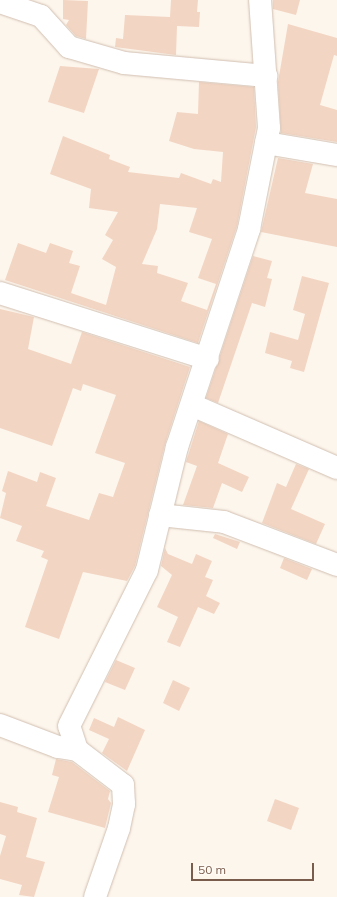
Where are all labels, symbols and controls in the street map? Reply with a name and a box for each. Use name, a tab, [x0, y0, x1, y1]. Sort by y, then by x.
scale bar	[193, 855, 316, 881]
text: 50 m	[198, 862, 226, 877]

